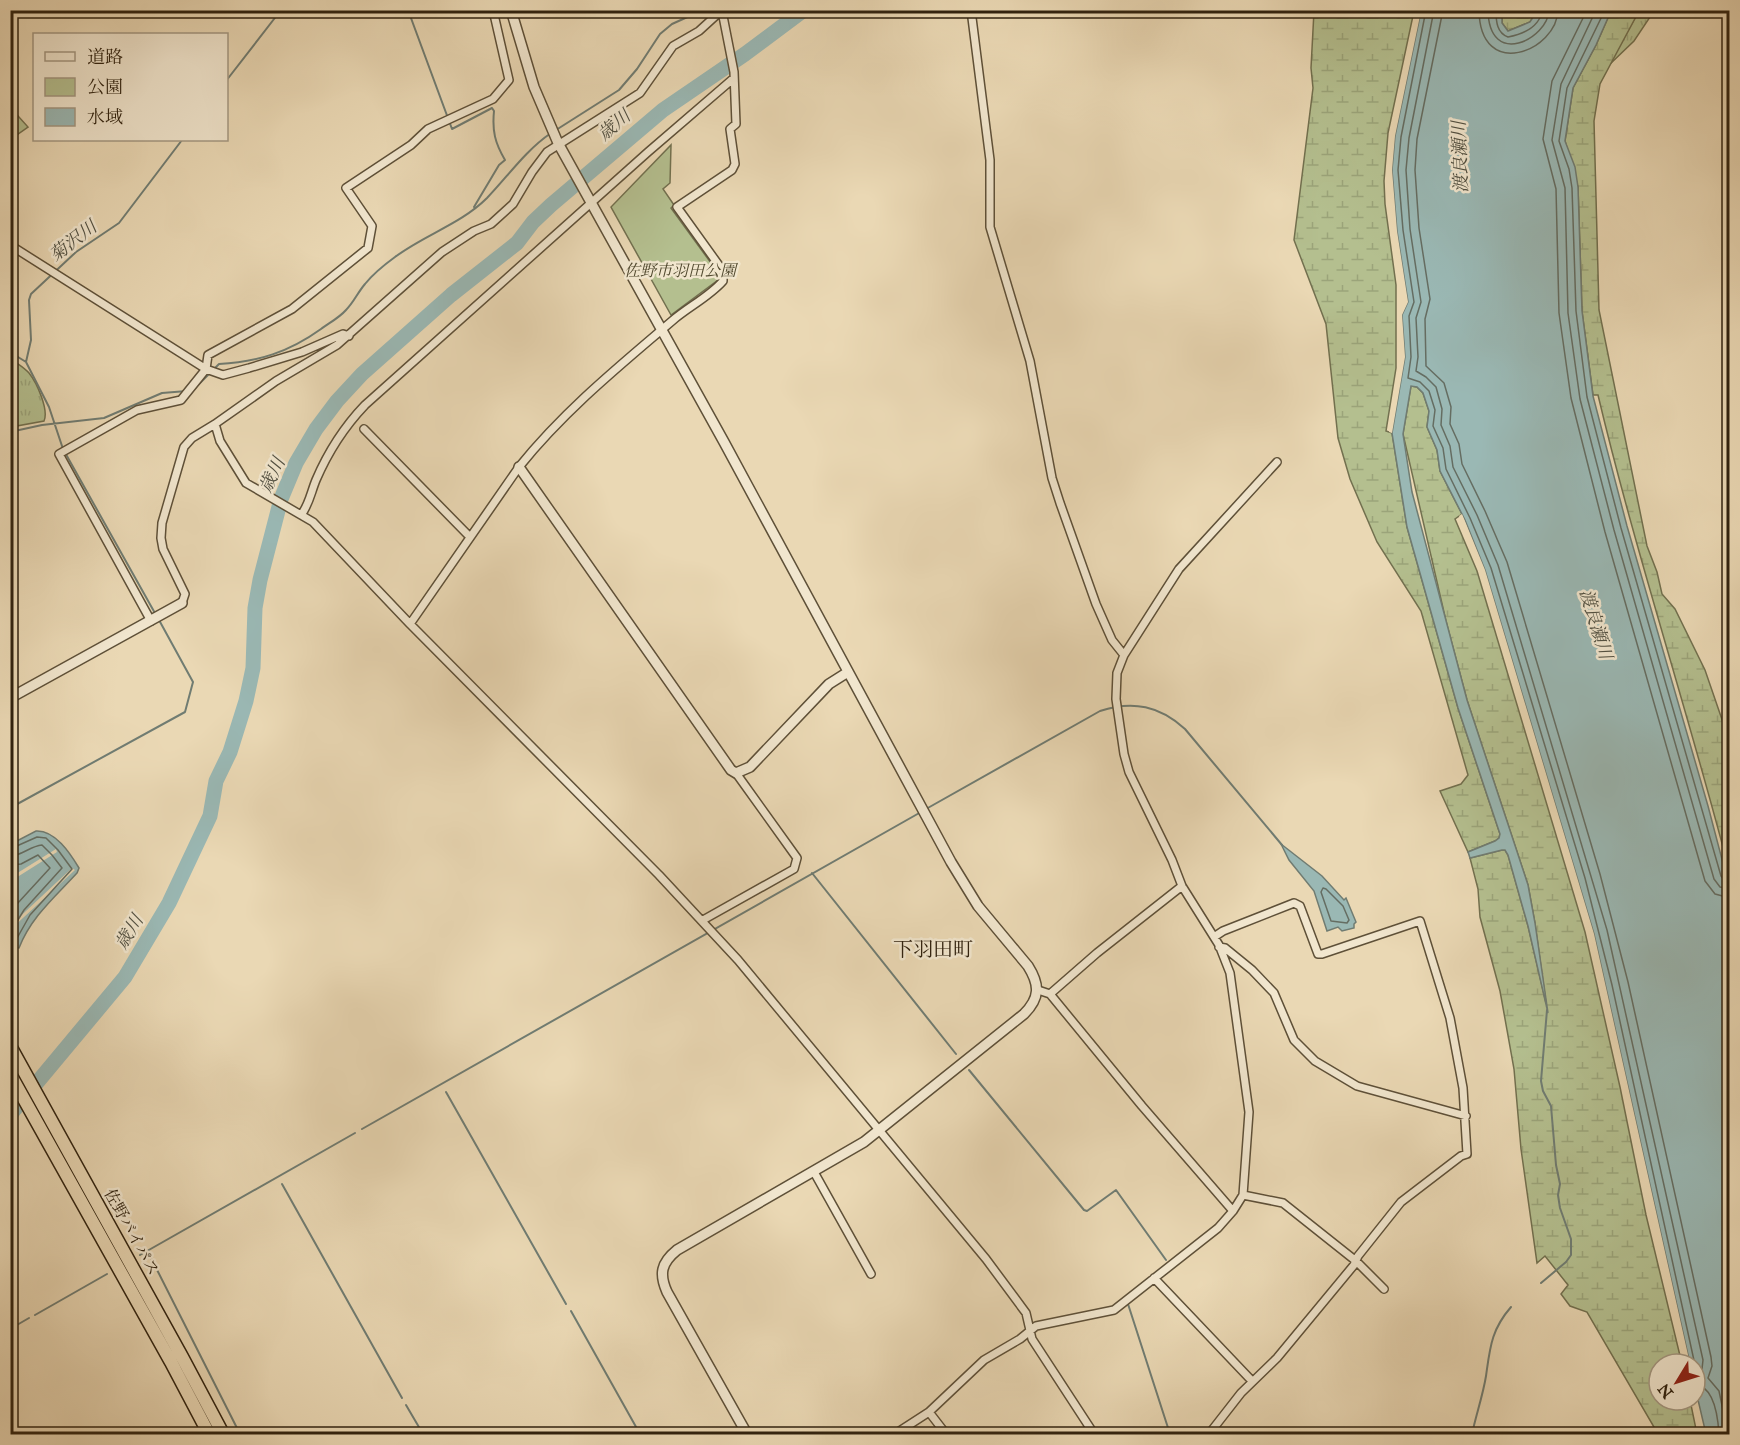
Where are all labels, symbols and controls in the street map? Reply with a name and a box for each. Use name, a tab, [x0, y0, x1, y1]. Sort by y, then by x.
legend	[33, 33, 228, 141]
text: 道路	[87, 46, 123, 68]
text: 公園	[87, 76, 123, 98]
water label: 歳川	[593, 104, 636, 145]
text: 水域	[87, 106, 123, 128]
water label: 渡良瀬川	[1448, 119, 1472, 193]
water label: 菊沢川	[45, 214, 103, 266]
park label: 佐野市羽田公園	[624, 261, 739, 280]
water label: 歳川	[254, 452, 290, 496]
water label: 渡良瀬川	[1575, 586, 1618, 664]
water label: 歳川	[110, 909, 149, 953]
district label: 下羽田町	[893, 937, 973, 961]
street label: 佐野バイパス	[100, 1186, 164, 1278]
north arrow	[1647, 1352, 1707, 1412]
text: N	[1654, 1379, 1677, 1402]

